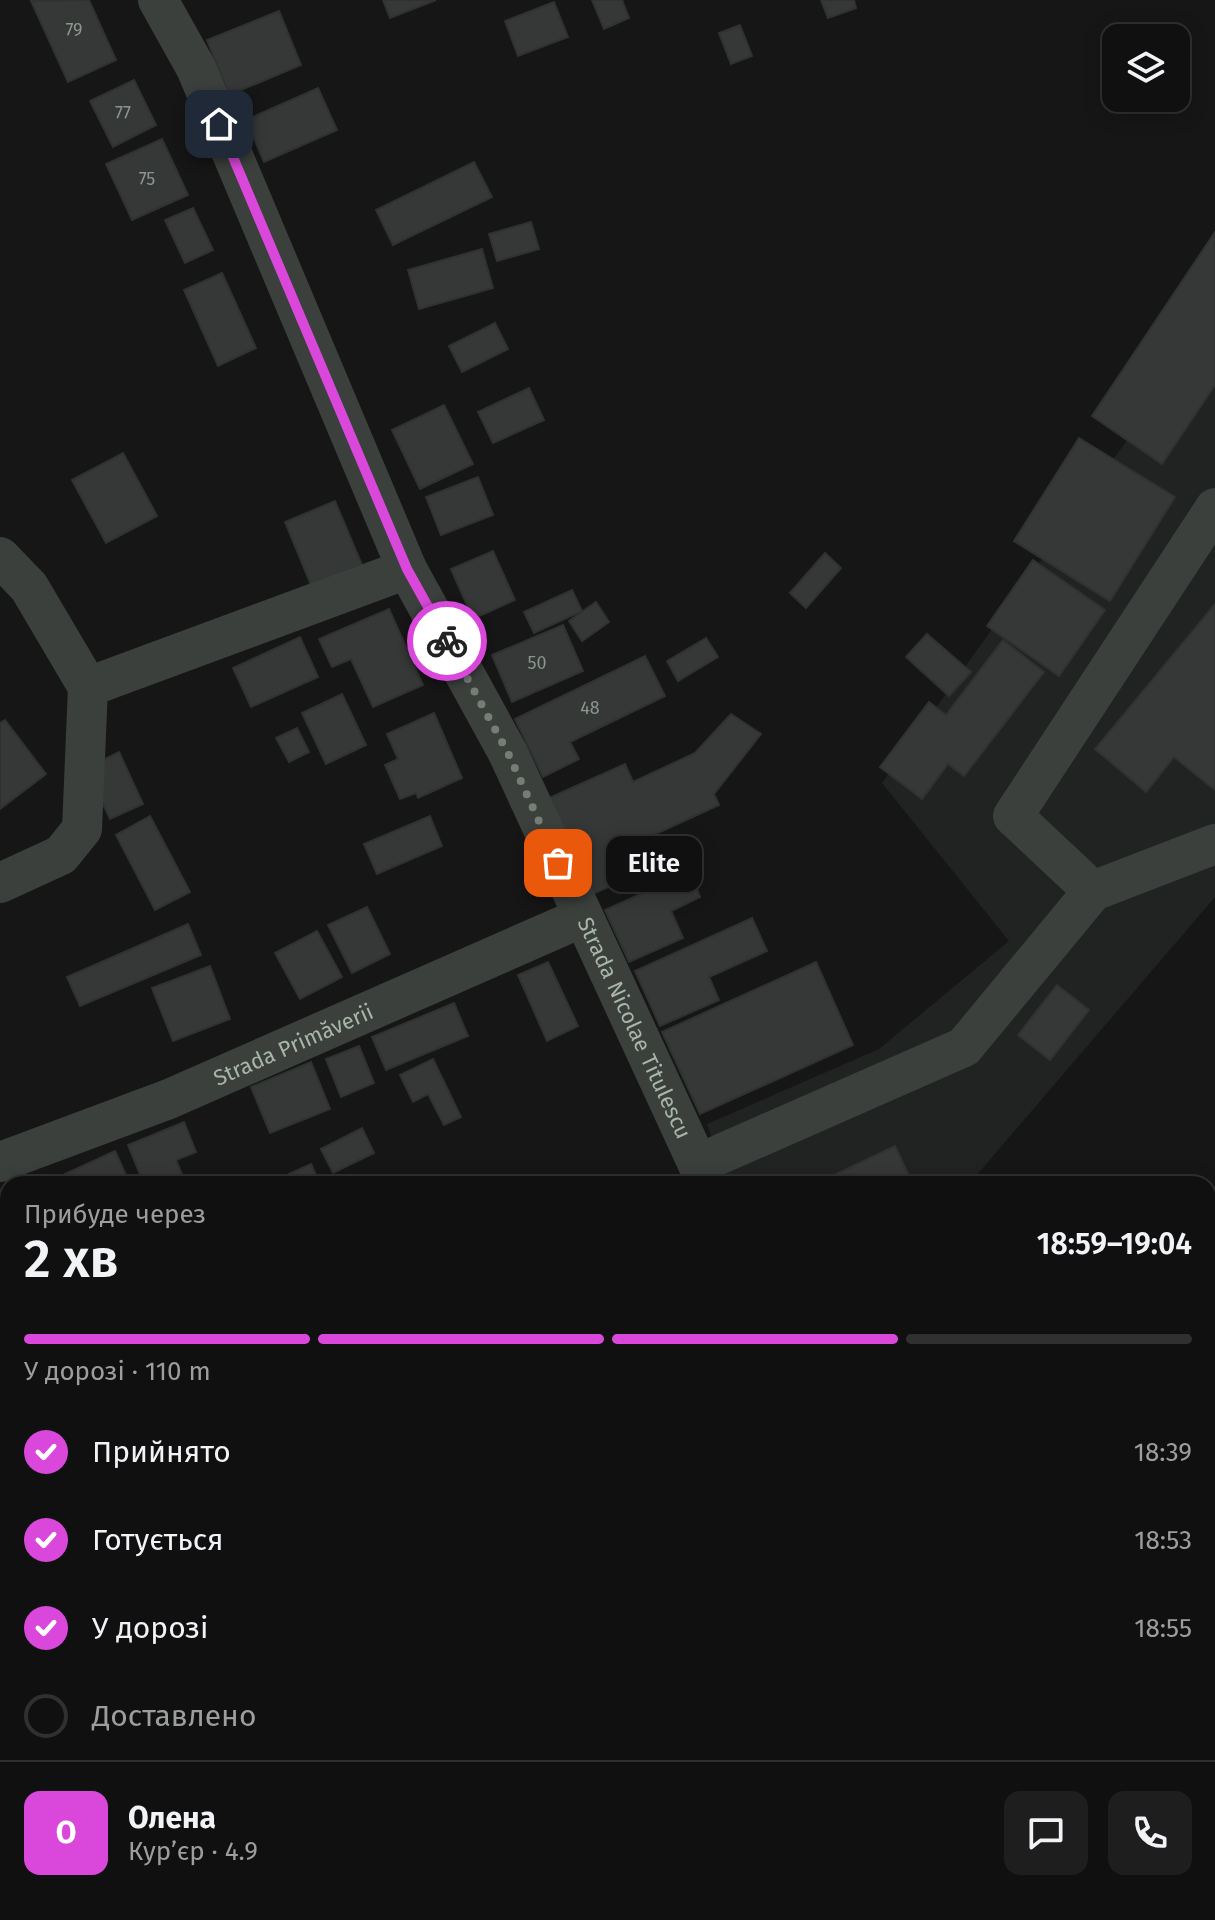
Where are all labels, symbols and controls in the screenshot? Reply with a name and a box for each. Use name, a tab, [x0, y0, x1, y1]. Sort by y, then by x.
house number: 79	[65, 19, 83, 41]
map controls	[1102, 24, 1190, 112]
button: layers	[1102, 24, 1190, 112]
pin	[185, 90, 253, 158]
house number: 77	[115, 102, 131, 124]
icon: home	[197, 102, 241, 146]
house number: 75	[139, 168, 155, 190]
courier	[407, 601, 487, 681]
icon: bike	[425, 619, 469, 663]
house number: 50	[527, 652, 547, 674]
house number: 48	[580, 697, 600, 719]
pin	[524, 829, 592, 897]
callout: Elite	[606, 835, 702, 891]
icon: bag	[536, 841, 580, 885]
text: Elite	[628, 848, 680, 879]
street label: Strada Nicolae Titulescu	[572, 913, 697, 1143]
street label: Strada Primăverii	[209, 998, 377, 1092]
text: Прибуде через	[24, 1199, 206, 1230]
text: 18:59–19:04	[1037, 1226, 1192, 1262]
text: 2 хв	[24, 1228, 119, 1291]
text: У дорозі · 110 m	[24, 1356, 211, 1387]
icon: check	[24, 1430, 68, 1474]
text: Прийнято	[92, 1434, 231, 1470]
text: 18:39	[1134, 1437, 1192, 1468]
icon: check	[24, 1518, 68, 1562]
text: Готується	[92, 1522, 224, 1558]
text: 18:53	[1134, 1525, 1192, 1556]
icon: check	[24, 1606, 68, 1650]
text: У дорозі	[92, 1610, 208, 1646]
text: 18:55	[1134, 1613, 1192, 1644]
text: Доставлено	[92, 1698, 256, 1734]
button: chat	[1004, 1791, 1088, 1875]
button: phone	[1108, 1791, 1192, 1875]
text: Олена	[128, 1800, 216, 1836]
text: О	[56, 1815, 76, 1851]
text: Кур’єр · 4.9	[128, 1836, 258, 1867]

